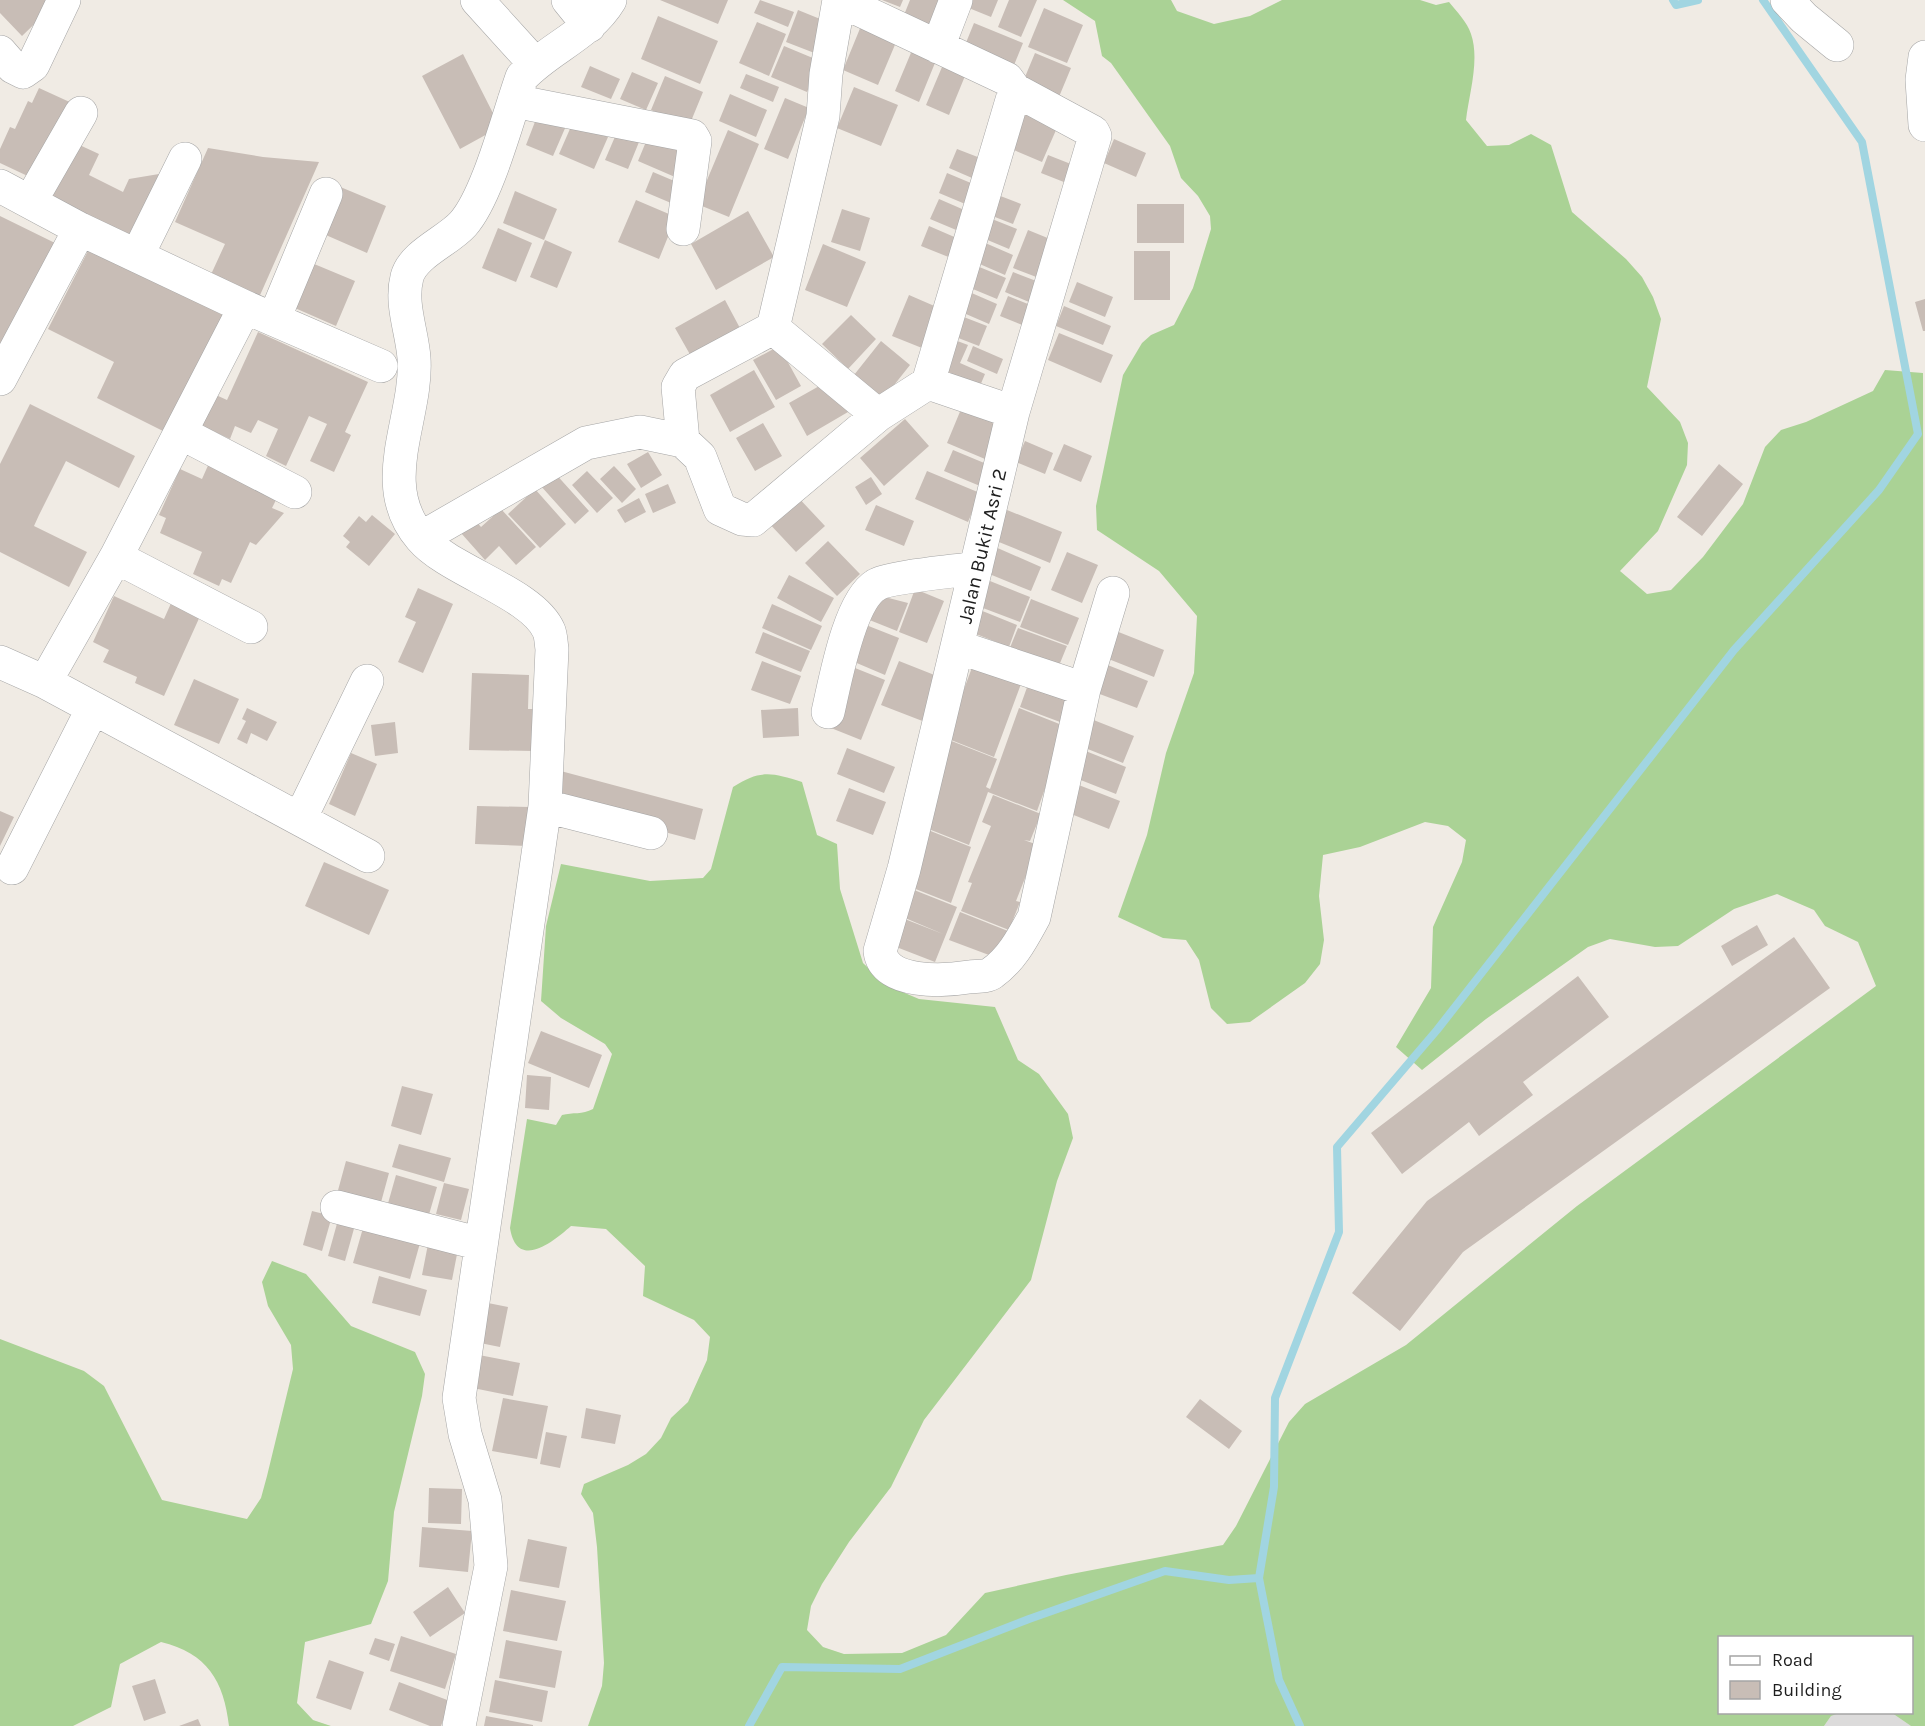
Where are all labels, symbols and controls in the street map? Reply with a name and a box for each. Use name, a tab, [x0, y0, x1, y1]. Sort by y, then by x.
street label: Jalan Bukit Asri 2	[954, 467, 1011, 626]
legend	[1718, 1636, 1913, 1714]
text: Road	[1772, 1649, 1813, 1671]
text: Building	[1772, 1679, 1842, 1701]

